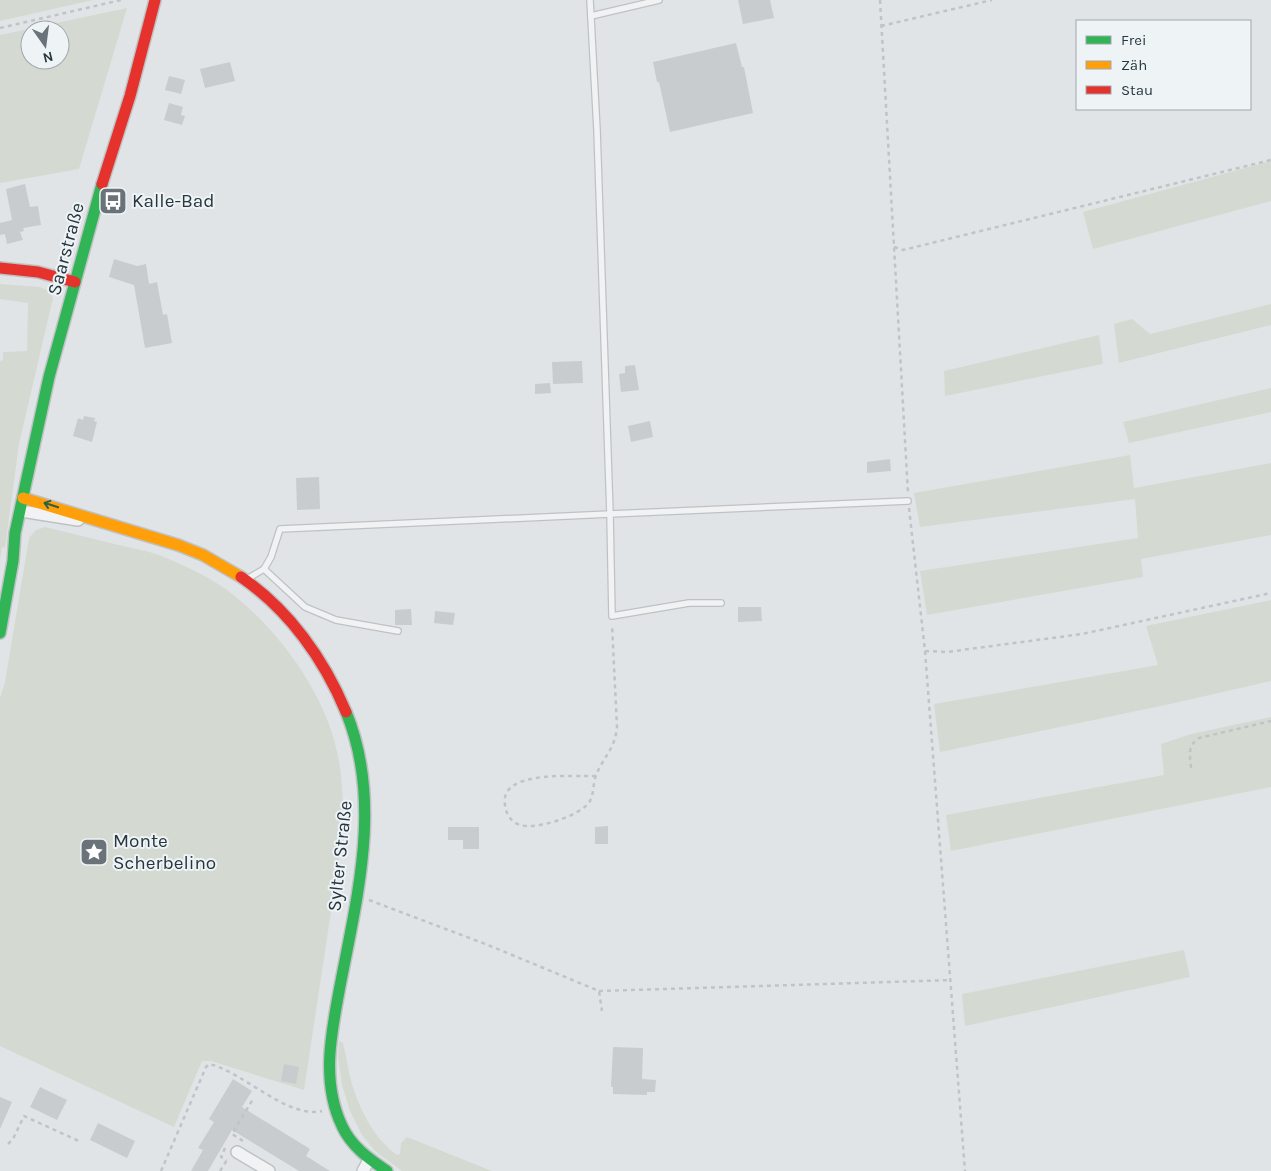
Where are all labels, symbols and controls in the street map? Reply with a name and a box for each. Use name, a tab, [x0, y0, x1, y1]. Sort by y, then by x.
north arrow	[20, 20, 70, 70]
legend	[1076, 20, 1251, 110]
text: Frei	[1121, 31, 1146, 49]
text: N	[41, 48, 55, 67]
text: Zäh	[1121, 56, 1147, 74]
text: Stau	[1121, 81, 1153, 99]
bus stop icon: Kalle-Bad	[98, 186, 128, 216]
place label: Kalle-Bad	[132, 190, 215, 212]
street label: Saarstraße	[43, 200, 89, 298]
one-way arrow	[43, 499, 59, 509]
street label: Sylter Straße	[323, 799, 357, 913]
place label: Monte Scherbelino	[113, 830, 216, 874]
place icon: Monte Scherbelino	[79, 837, 109, 867]

